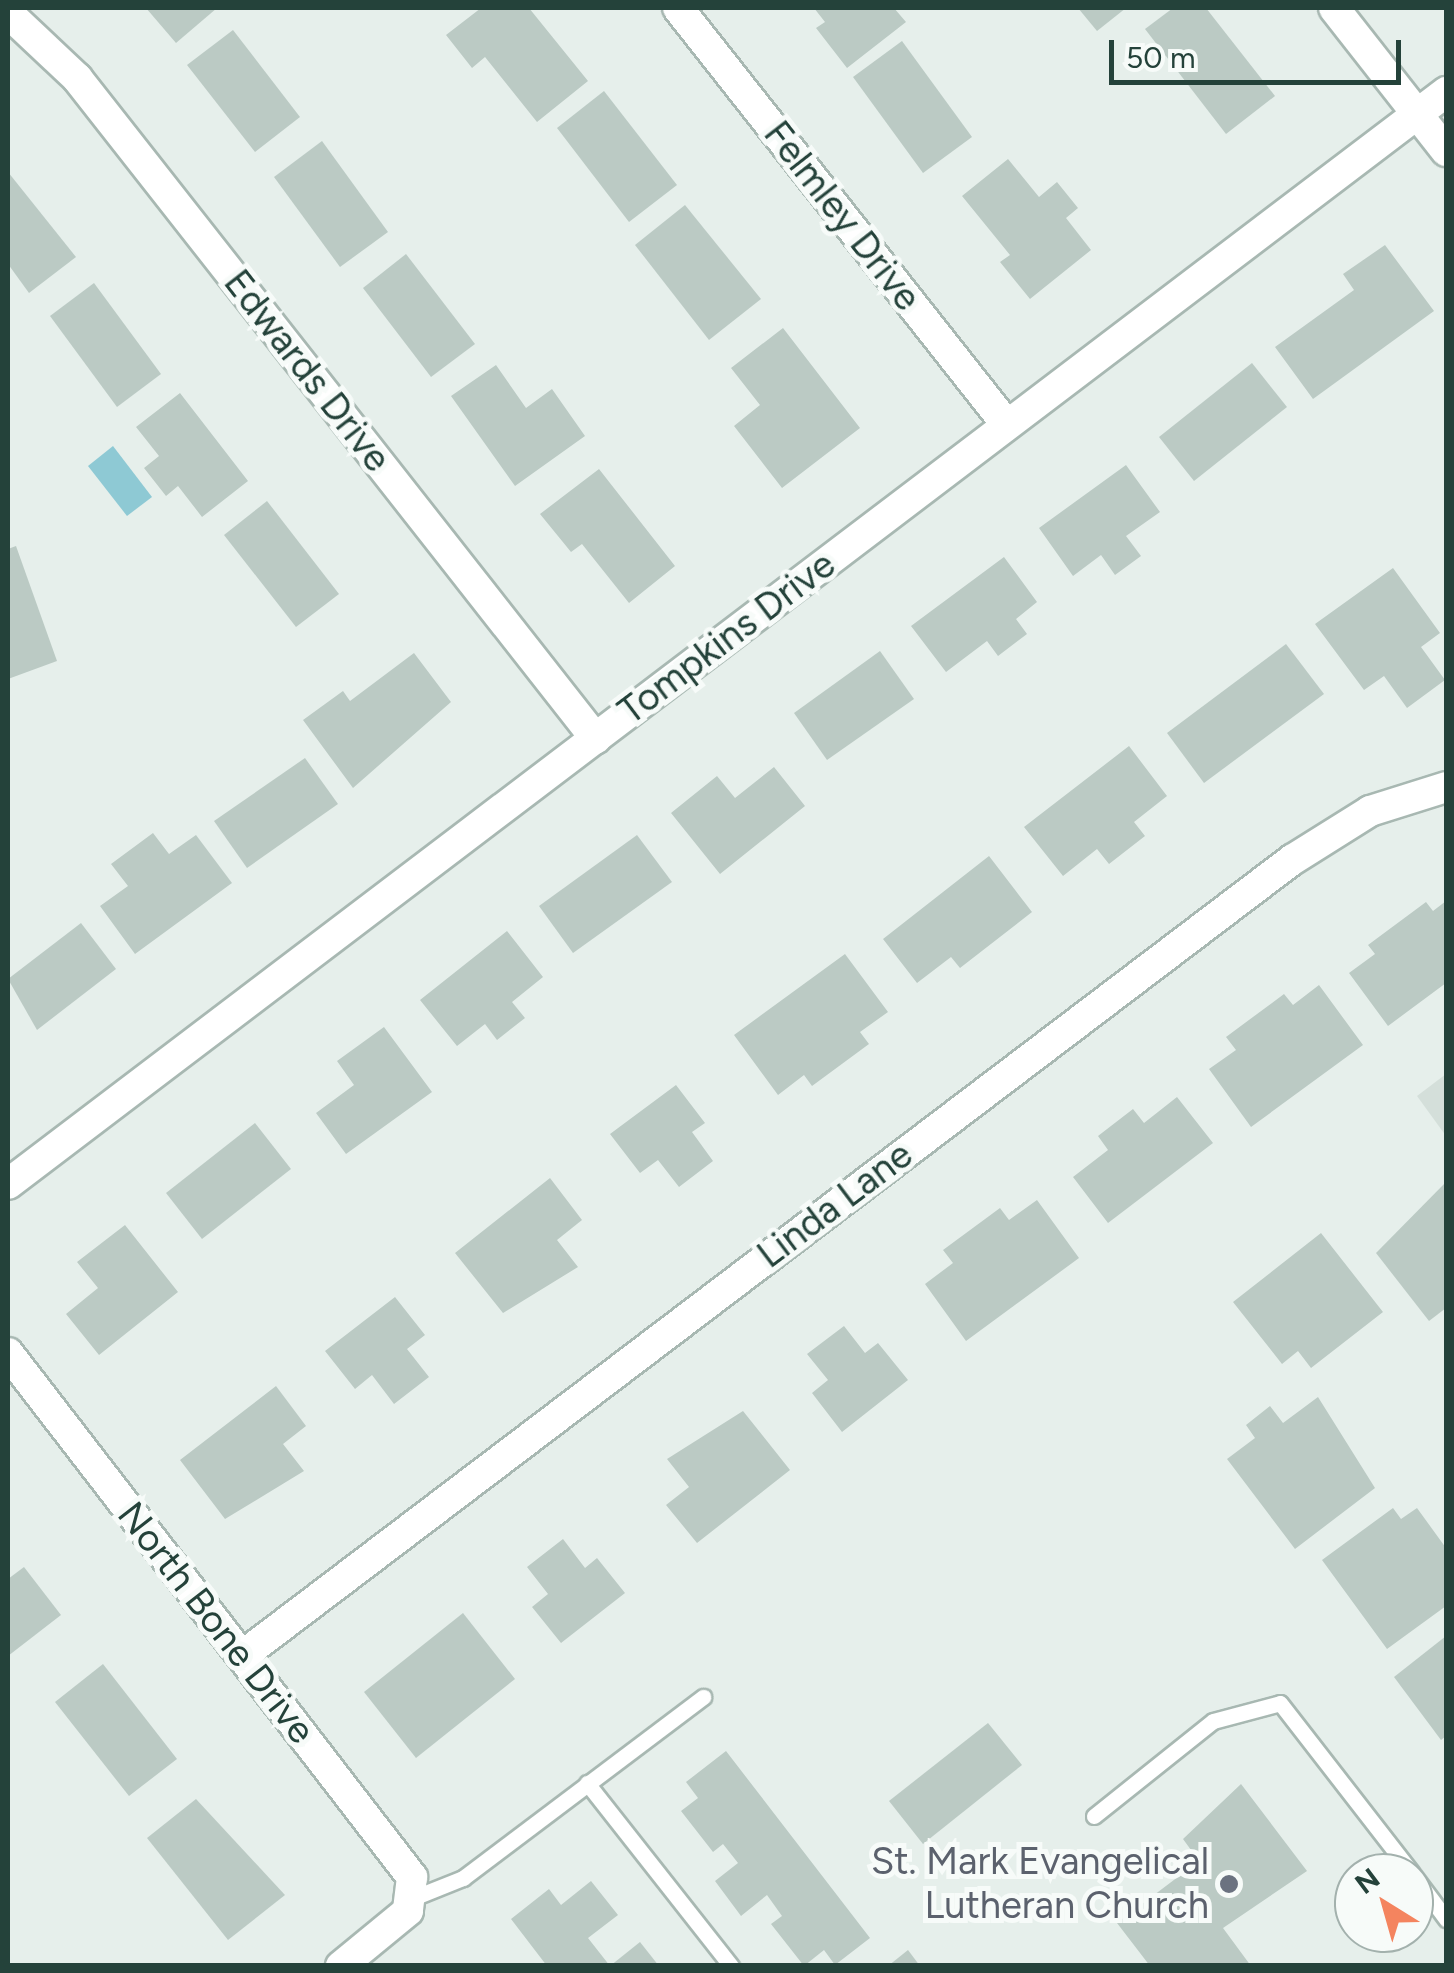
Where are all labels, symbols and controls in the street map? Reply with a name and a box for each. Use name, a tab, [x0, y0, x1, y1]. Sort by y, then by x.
scale bar	[1114, 20, 1406, 82]
text: 50 m	[1126, 39, 1195, 76]
street label: Felmley Drive	[754, 112, 930, 320]
street label: Edwards Drive	[214, 261, 400, 481]
street label: Tompkins Drive	[610, 542, 844, 734]
street label: Linda Lane	[749, 1132, 921, 1278]
street label: North Bone Drive	[108, 1493, 324, 1753]
place label: St. Mark Evangelical Lutheran Church	[871, 1839, 1209, 1928]
north arrow	[1334, 1853, 1434, 1953]
text: N	[1348, 1861, 1386, 1901]
marker: St. Mark Evangelical Lutheran Church	[1218, 1873, 1240, 1895]

